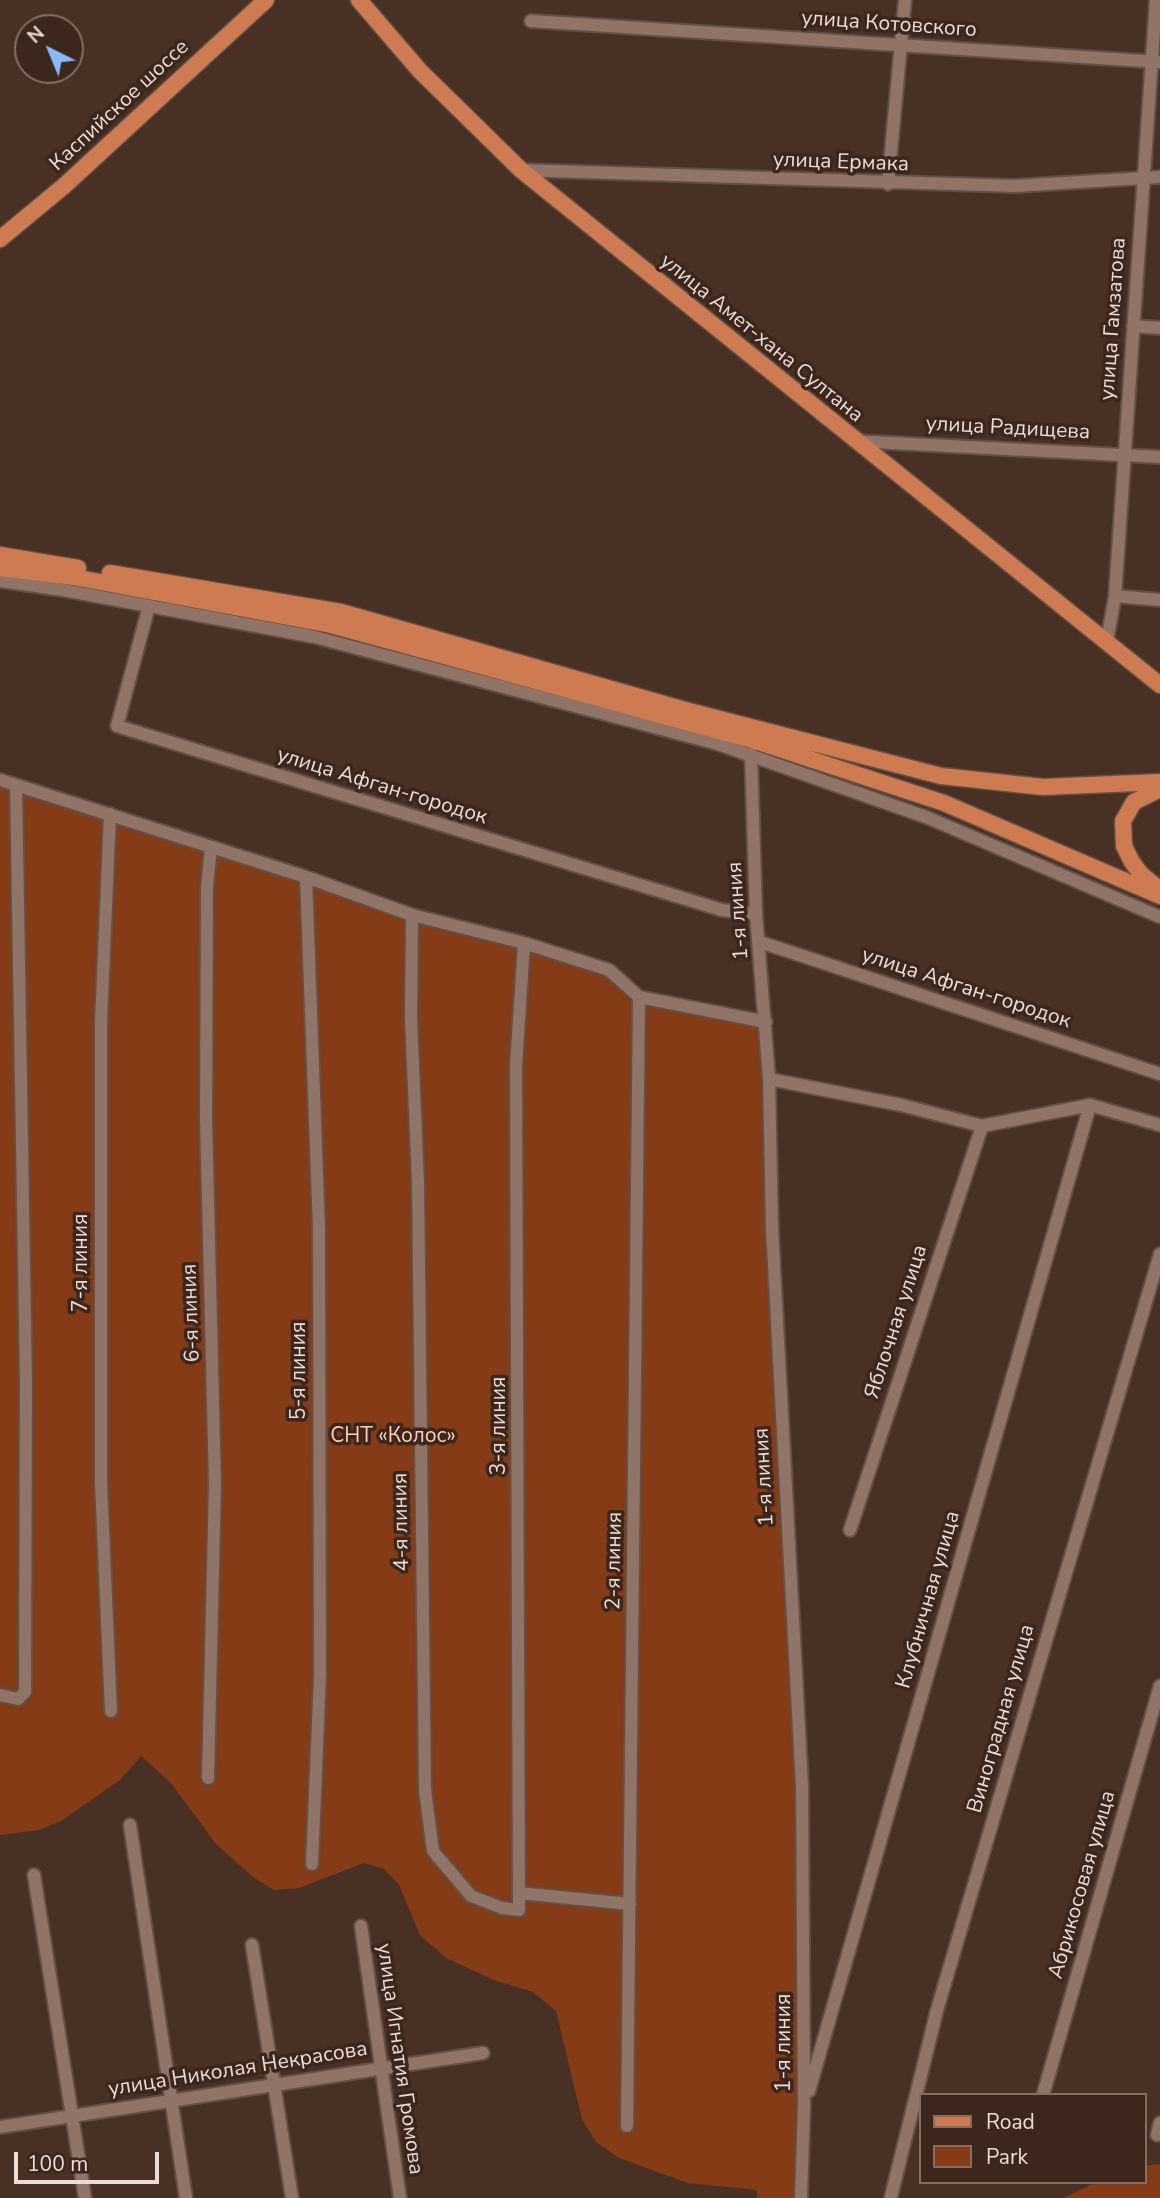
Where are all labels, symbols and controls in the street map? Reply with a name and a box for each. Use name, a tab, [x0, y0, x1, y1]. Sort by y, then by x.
street label: улица Котовского	[800, 6, 978, 44]
north arrow	[14, 14, 84, 84]
text: N	[22, 21, 50, 49]
street label: Каспийское шоссе	[45, 35, 195, 177]
street label: улица Ермака	[773, 148, 909, 178]
street label: улица Гамзатова	[1096, 237, 1132, 401]
street label: улица Амет-хана Султана	[654, 249, 868, 429]
street label: улица Радищева	[925, 412, 1091, 446]
street label: улица Афган-городок	[274, 743, 490, 831]
street label: 1-я линия	[723, 861, 755, 961]
street label: улица Афган-городок	[858, 943, 1074, 1035]
street label: 7-я линия	[69, 1214, 95, 1312]
street label: Яблочная улица	[860, 1242, 934, 1402]
street label: 6-я линия	[178, 1263, 206, 1363]
street label: 5-я линия	[287, 1322, 313, 1420]
street label: 3-я линия	[487, 1377, 513, 1475]
park label: СНТ «Колос»	[330, 1424, 456, 1450]
street label: 1-я линия	[750, 1427, 780, 1527]
street label: 4-я линия	[389, 1473, 415, 1571]
street label: Клубничная улица	[892, 1508, 966, 1692]
street label: 2-я линия	[602, 1512, 628, 1610]
street label: Виноградная улица	[963, 1622, 1041, 1816]
street label: Абрикосовая улица	[1044, 1788, 1122, 1982]
street label: улица Игнатия Громова	[370, 1942, 428, 2176]
street label: 1-я линия	[772, 1994, 798, 2092]
street label: улица Николая Некрасова	[107, 2037, 369, 2103]
legend	[918, 2093, 1146, 2184]
text: Road	[986, 2108, 1035, 2136]
scale bar	[18, 2138, 163, 2182]
text: Park	[986, 2143, 1028, 2171]
text: 100 m	[27, 2150, 88, 2178]

